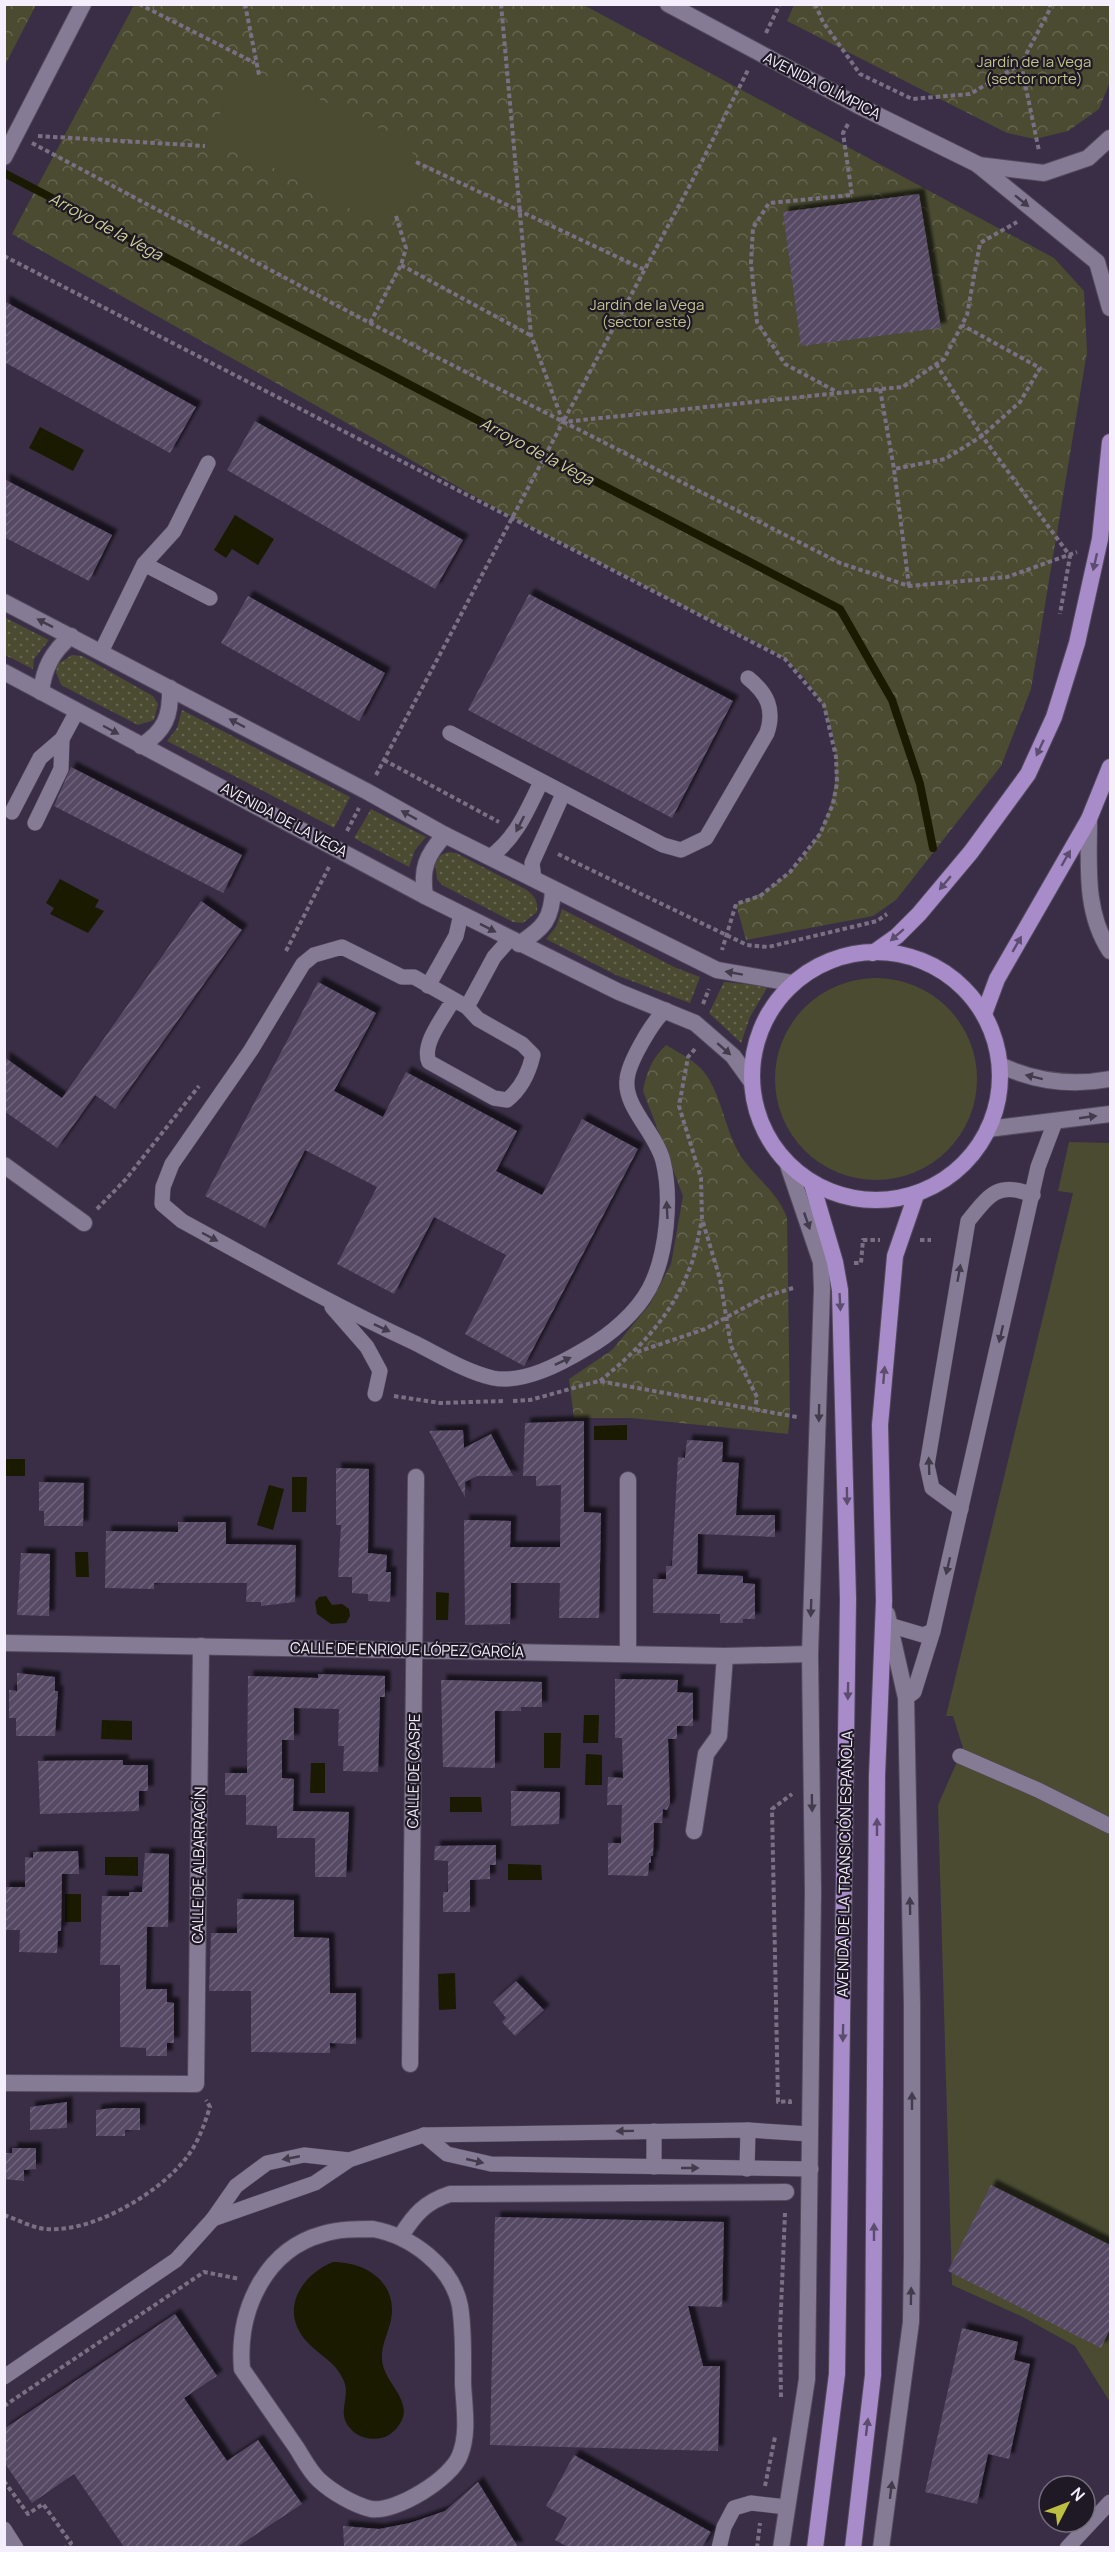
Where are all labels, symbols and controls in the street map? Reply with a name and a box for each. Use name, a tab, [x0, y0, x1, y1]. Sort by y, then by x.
street label: AVENIDA OLÍMPICA	[760, 47, 885, 124]
park label: Jardín de la Vega (sector norte)	[977, 51, 1091, 89]
water label: Arroyo de la Vega	[45, 187, 168, 266]
one-way arrow	[1014, 195, 1030, 208]
park label: Jardín de la Vega (sector este)	[590, 294, 704, 332]
water label: Arroyo de la Vega	[476, 412, 599, 491]
one-way arrow	[1090, 553, 1099, 572]
one-way arrow	[36, 618, 53, 628]
one-way arrow	[228, 718, 245, 728]
one-way arrow	[103, 725, 120, 735]
one-way arrow	[1035, 740, 1044, 757]
street label: AVENIDA DE LA VEGA	[217, 777, 352, 862]
one-way arrow	[401, 809, 417, 820]
one-way arrow	[516, 815, 525, 832]
one-way arrow	[1061, 850, 1071, 867]
one-way arrow	[939, 875, 952, 890]
one-way arrow	[480, 923, 497, 933]
one-way arrow	[890, 928, 905, 941]
one-way arrow	[1012, 935, 1022, 952]
one-way arrow	[725, 969, 744, 978]
one-way arrow	[716, 1042, 731, 1055]
one-way arrow	[1024, 1071, 1043, 1081]
one-way arrow	[1079, 1112, 1098, 1121]
one-way arrow	[662, 1200, 671, 1219]
one-way arrow	[802, 1212, 812, 1230]
one-way arrow	[201, 1232, 218, 1242]
one-way arrow	[955, 1264, 964, 1283]
one-way arrow	[836, 1292, 845, 1311]
one-way arrow	[373, 1323, 390, 1332]
one-way arrow	[996, 1325, 1006, 1344]
one-way arrow	[555, 1356, 572, 1365]
one-way arrow	[880, 1365, 889, 1384]
one-way arrow	[814, 1404, 824, 1423]
one-way arrow	[925, 1456, 934, 1475]
one-way arrow	[842, 1487, 852, 1506]
one-way arrow	[943, 1557, 952, 1576]
one-way arrow	[807, 1599, 816, 1618]
street label: CALLE DE ENRIQUE LÓPEZ GARCÍA	[290, 1637, 525, 1662]
one-way arrow	[843, 1682, 852, 1701]
street label: CALLE DE CASPE	[402, 1713, 425, 1829]
street label: AVENIDA DE LA TRANSICIÓN ESPAÑOLA	[832, 1730, 857, 1997]
street label: CALLE DE ALBARRACÍN	[187, 1786, 210, 1944]
one-way arrow	[807, 1794, 817, 1813]
one-way arrow	[872, 1818, 882, 1837]
one-way arrow	[906, 1896, 915, 1915]
one-way arrow	[838, 2024, 848, 2043]
one-way arrow	[907, 2091, 917, 2110]
one-way arrow	[616, 2126, 635, 2136]
one-way arrow	[281, 2154, 300, 2163]
one-way arrow	[465, 2156, 484, 2166]
one-way arrow	[681, 2163, 700, 2172]
one-way arrow	[869, 2223, 879, 2242]
one-way arrow	[906, 2286, 916, 2305]
one-way arrow	[862, 2417, 872, 2436]
north arrow	[1037, 2474, 1097, 2534]
one-way arrow	[886, 2480, 895, 2499]
text: N	[1066, 2482, 1090, 2506]

